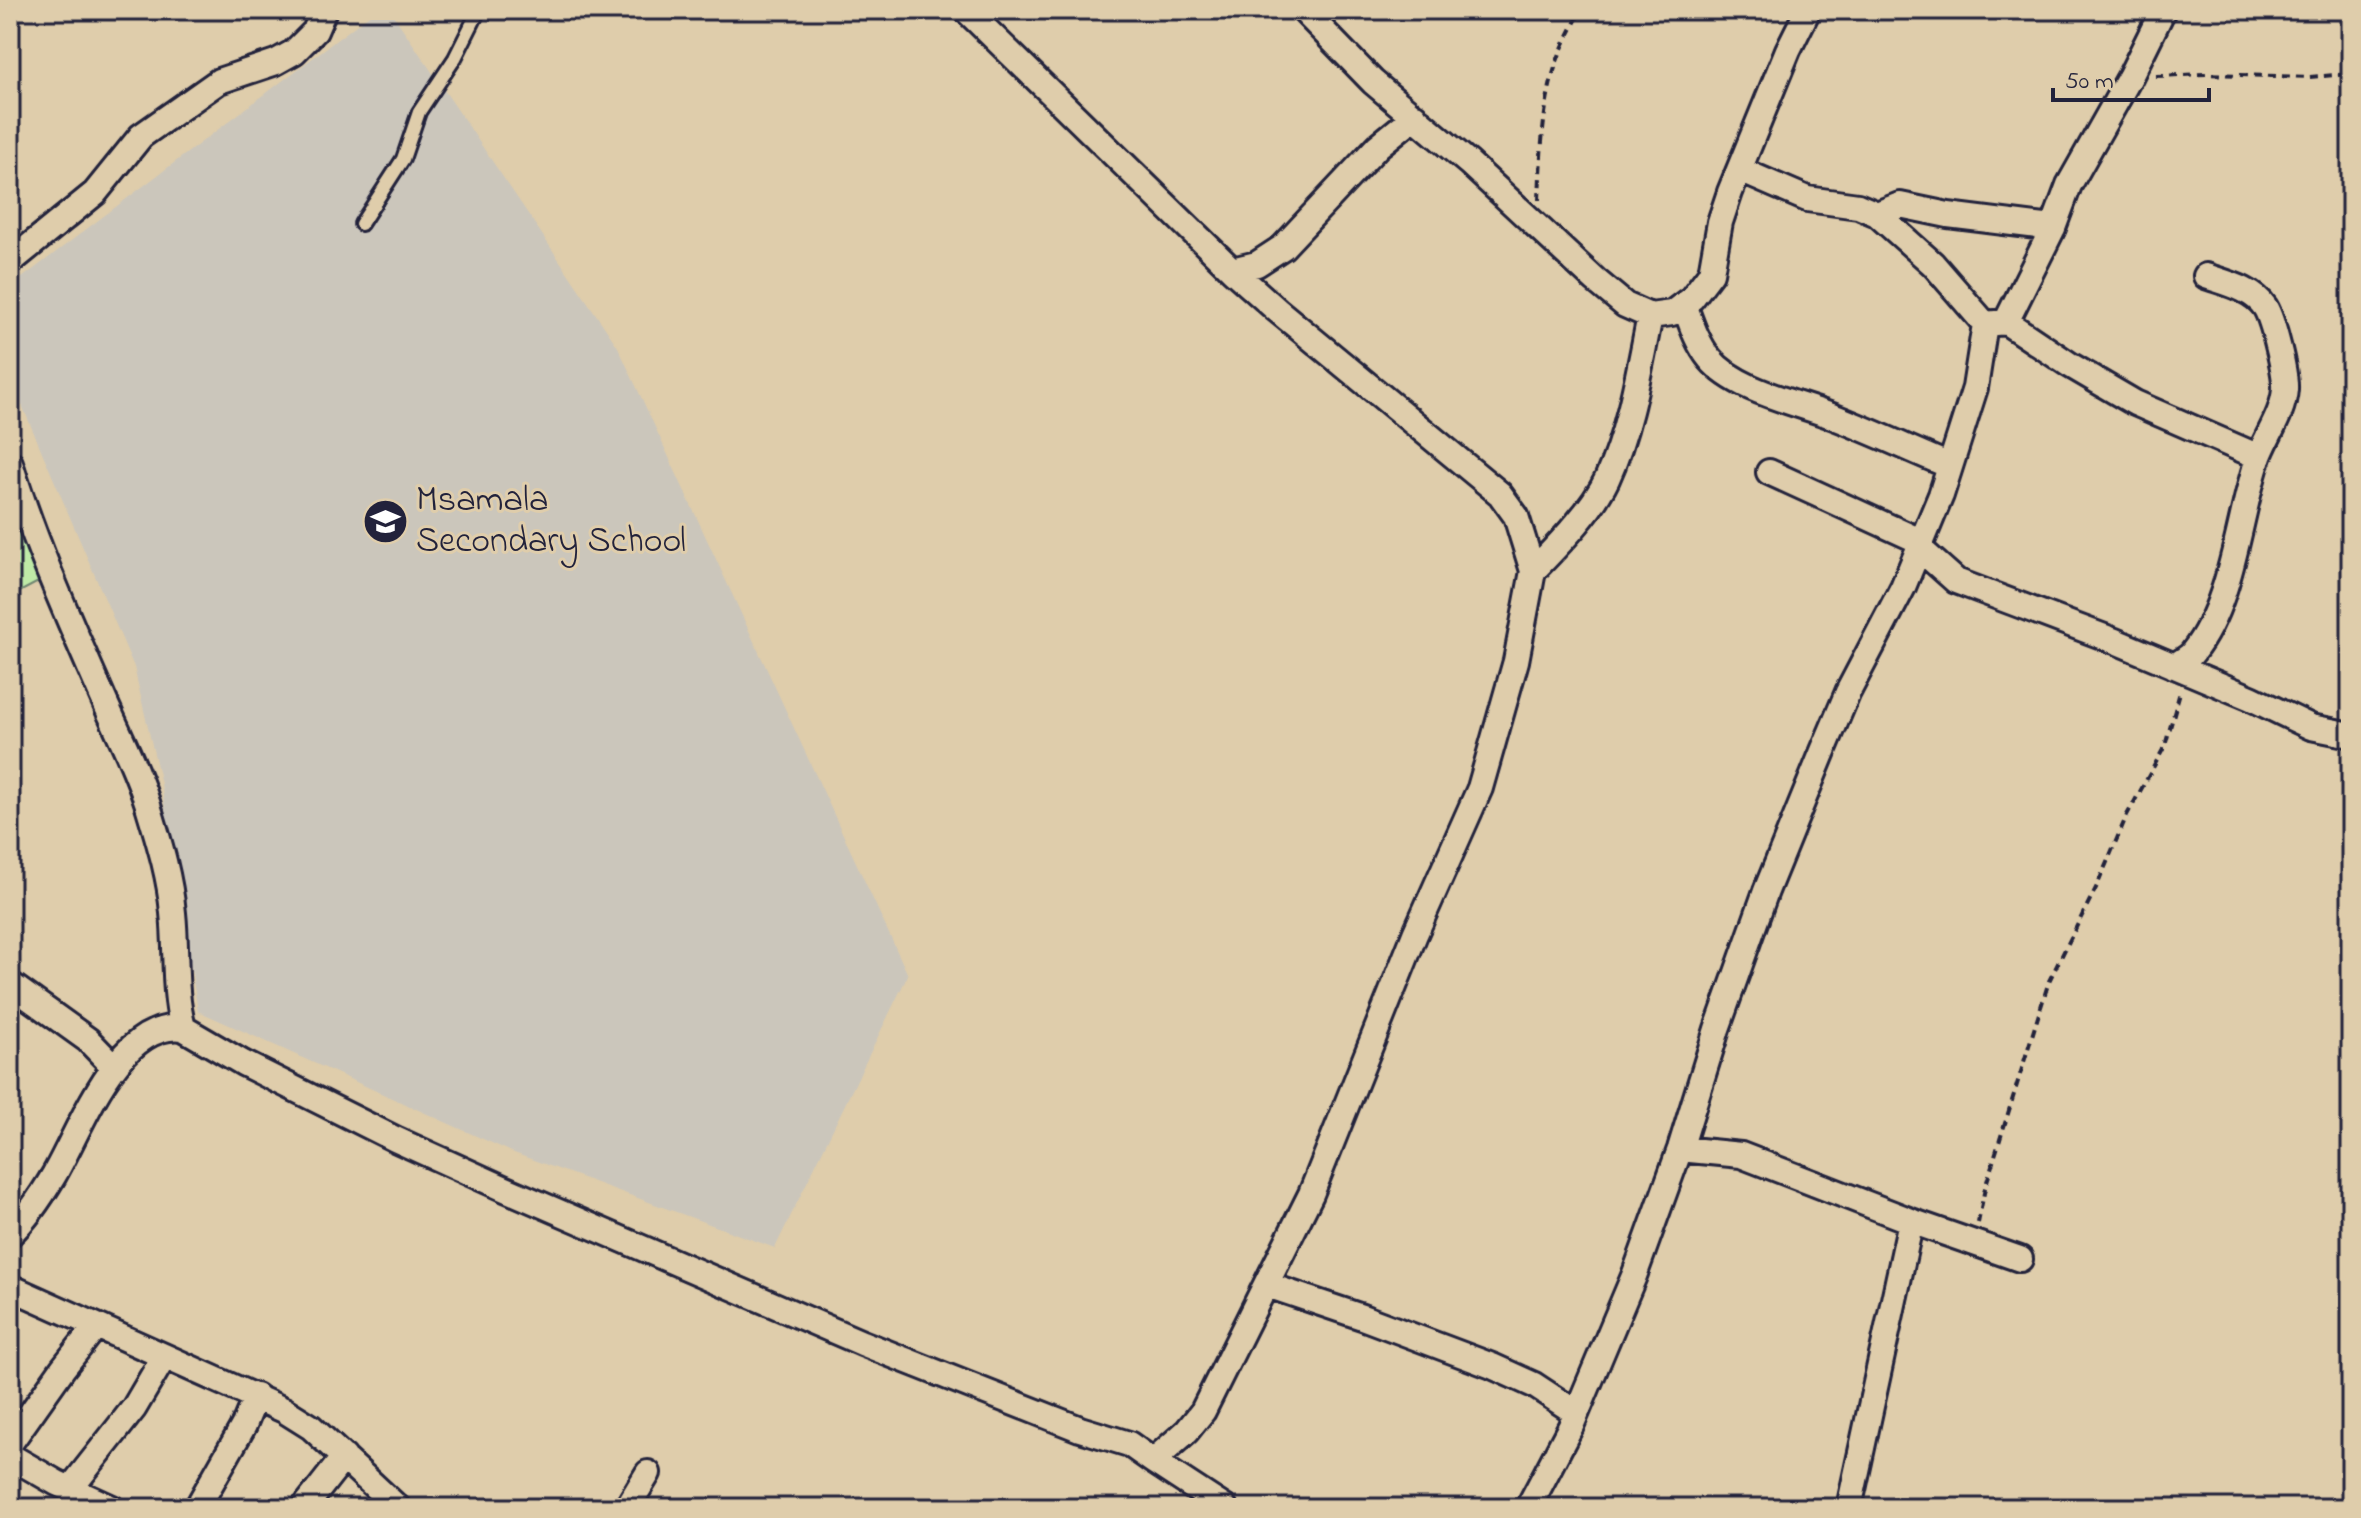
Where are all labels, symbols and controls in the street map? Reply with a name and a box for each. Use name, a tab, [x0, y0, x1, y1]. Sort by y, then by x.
scale bar	[2053, 52, 2209, 102]
text: 50 m	[2065, 65, 2114, 100]
place label: Msamala Secondary School	[416, 475, 686, 569]
school or university icon: Msamala Secondary School	[361, 498, 409, 546]

